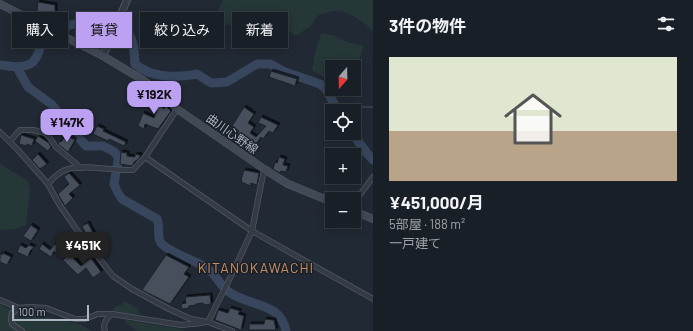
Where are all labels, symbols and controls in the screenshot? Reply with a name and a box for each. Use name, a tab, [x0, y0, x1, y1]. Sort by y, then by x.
chip: 購入	[12, 12, 68, 48]
chip: 賃貸	[76, 12, 132, 48]
chip: 絞り込み	[140, 12, 224, 48]
chip: 新着	[232, 12, 288, 48]
icon: filters	[655, 13, 677, 35]
text: 3件の物件	[389, 15, 466, 35]
north arrow	[325, 60, 361, 96]
map controls	[325, 60, 361, 228]
pin: ¥192K	[126, 81, 182, 115]
icon: home	[497, 83, 569, 155]
text: ¥192K	[136, 86, 172, 102]
button: locate	[325, 104, 361, 140]
pin: ¥147K	[39, 109, 95, 143]
street label: 曲川心野線	[204, 110, 261, 156]
text: ¥147K	[49, 114, 85, 130]
button: +	[325, 148, 361, 184]
button: −	[325, 192, 361, 228]
text: ¥451,000/月	[389, 192, 484, 212]
text: 5部屋 · 188 m²	[389, 216, 465, 232]
pin: ¥451K	[55, 232, 111, 266]
text: 一戸建て	[389, 235, 441, 251]
text: ¥451K	[65, 237, 101, 253]
district label: KITANOKAWACHI	[198, 259, 314, 276]
scale bar	[12, 303, 89, 322]
text: 100 m	[18, 305, 46, 318]

